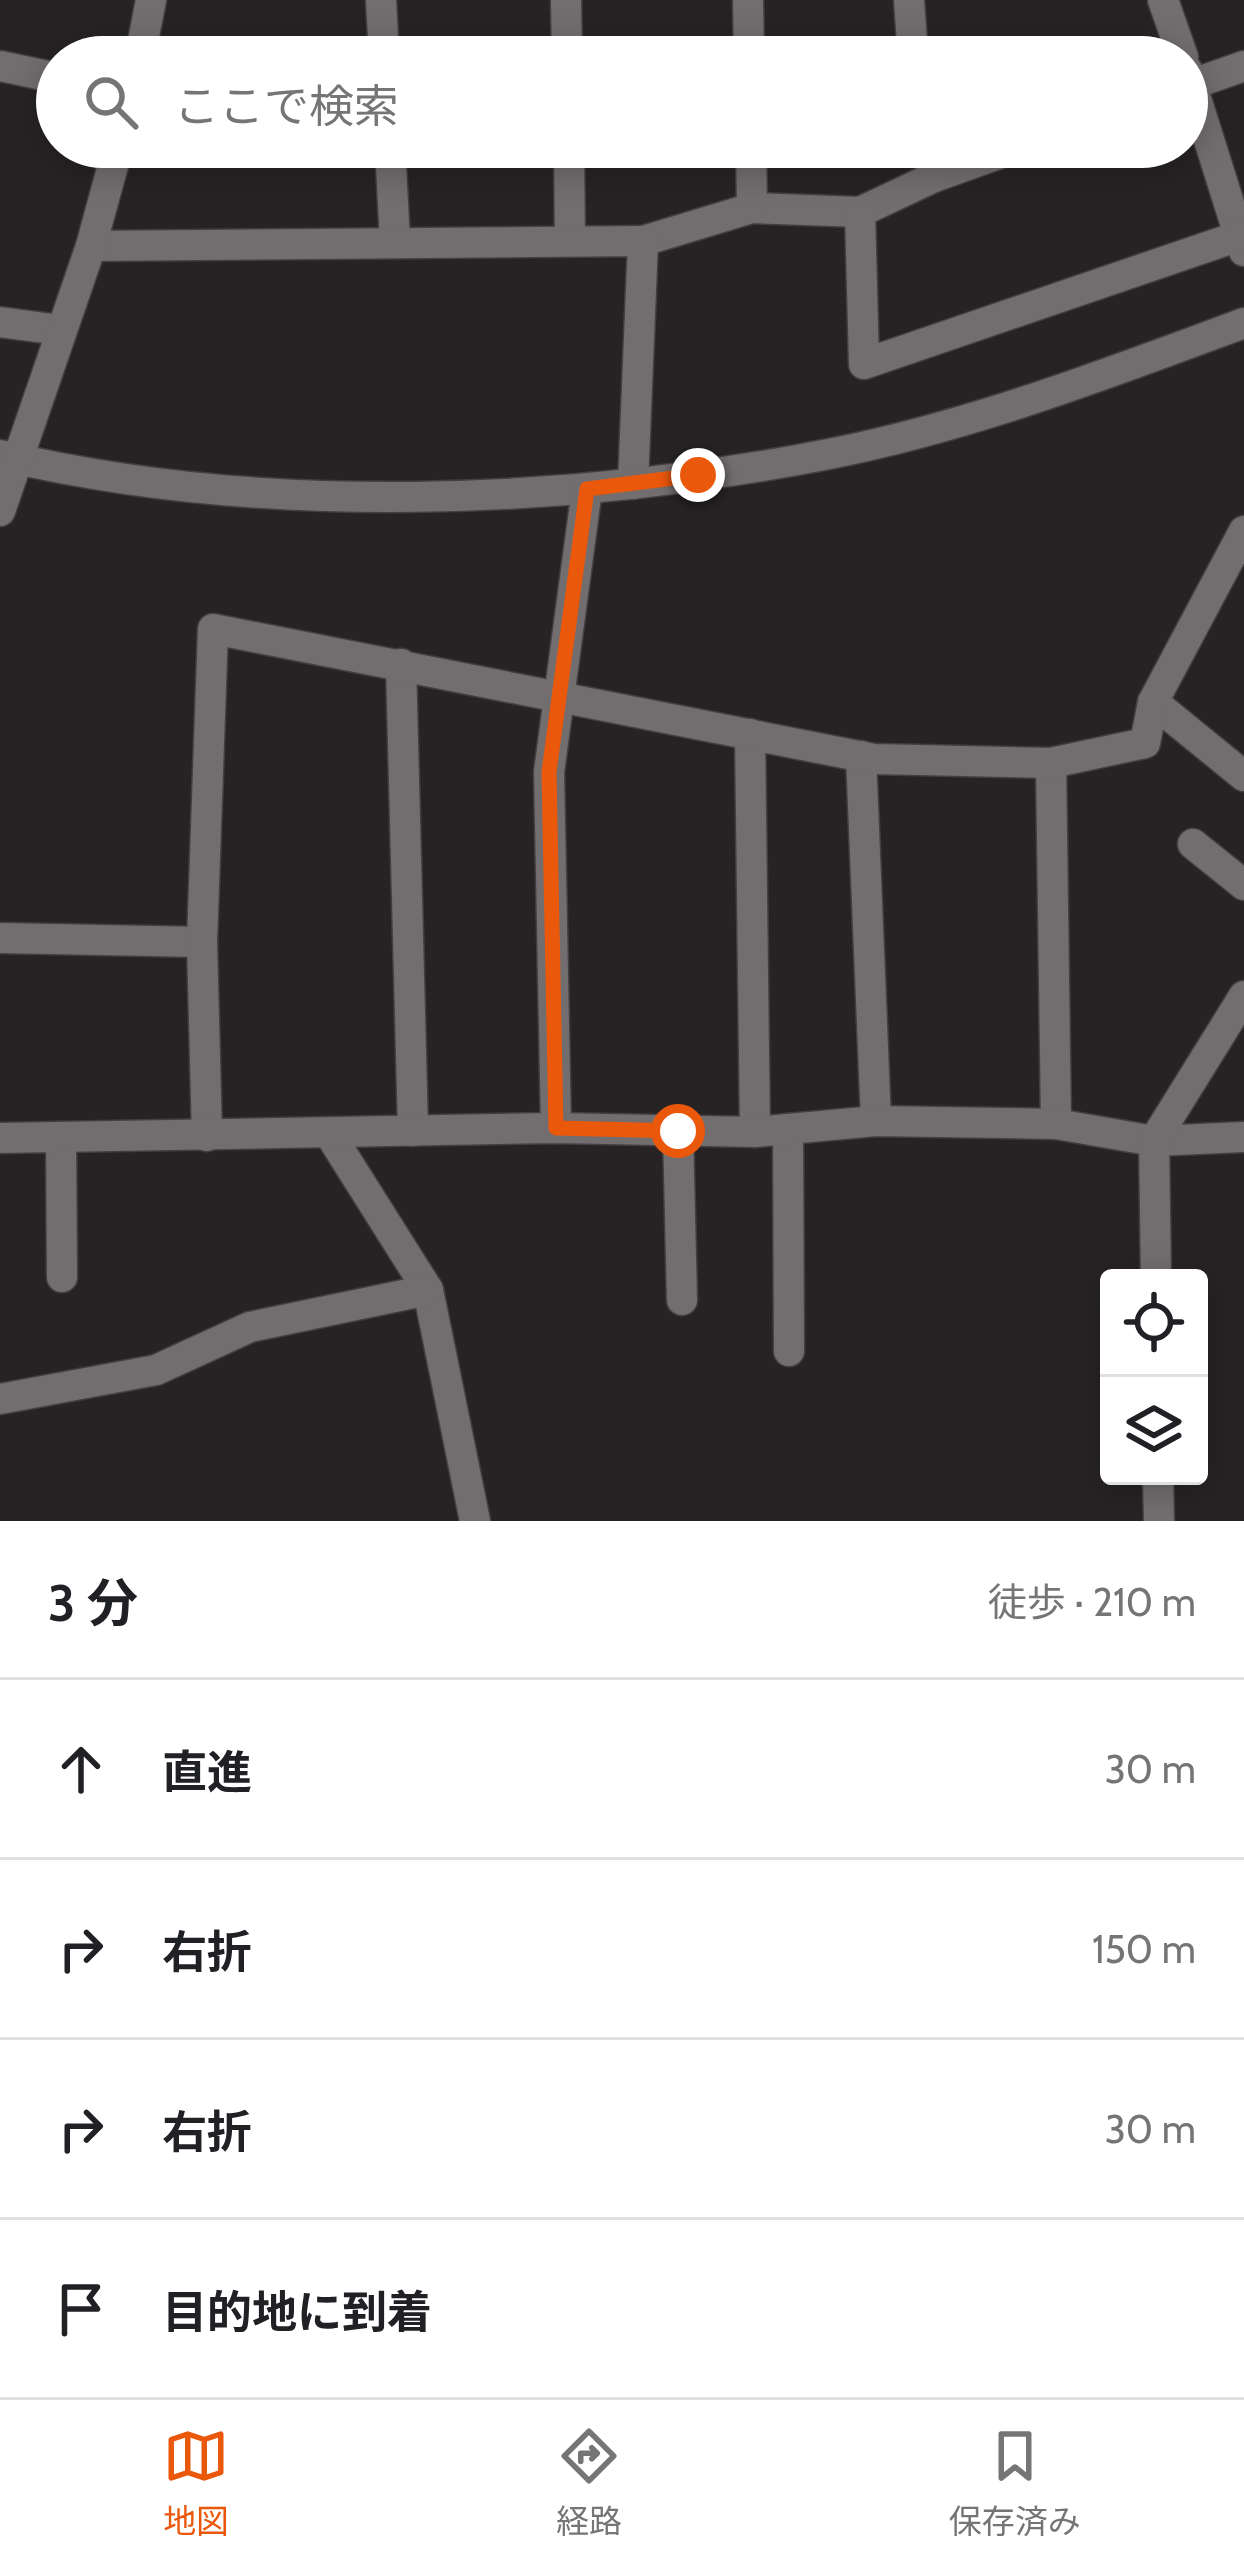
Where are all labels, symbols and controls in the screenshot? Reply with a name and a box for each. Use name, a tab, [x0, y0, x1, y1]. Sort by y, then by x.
search box	[36, 36, 1208, 168]
icon: search	[78, 69, 144, 135]
text: ここで検索	[174, 79, 399, 133]
route end	[671, 448, 725, 502]
route start	[651, 1104, 705, 1158]
map controls	[1100, 1269, 1208, 1485]
button: locate	[1100, 1269, 1208, 1377]
button: layers	[1100, 1377, 1208, 1485]
text: 3 分	[48, 1572, 138, 1634]
text: 徒歩 · 210 m	[988, 1578, 1196, 1626]
icon: ahead	[48, 1736, 114, 1802]
text: 直進	[162, 1745, 252, 1799]
text: 30 m	[1105, 1745, 1196, 1793]
icon: right	[48, 1916, 114, 1982]
text: 右折	[162, 1925, 252, 1979]
text: 150 m	[1092, 1925, 1196, 1973]
icon: right	[48, 2096, 114, 2162]
text: 右折	[162, 2105, 252, 2159]
text: 30 m	[1105, 2105, 1196, 2153]
icon: arrive	[48, 2276, 114, 2342]
text: 目的地に到着	[162, 2285, 432, 2339]
tab: 地図	[163, 2423, 229, 2543]
tab: 経路	[556, 2423, 622, 2543]
tab: 保存済み	[949, 2423, 1081, 2543]

